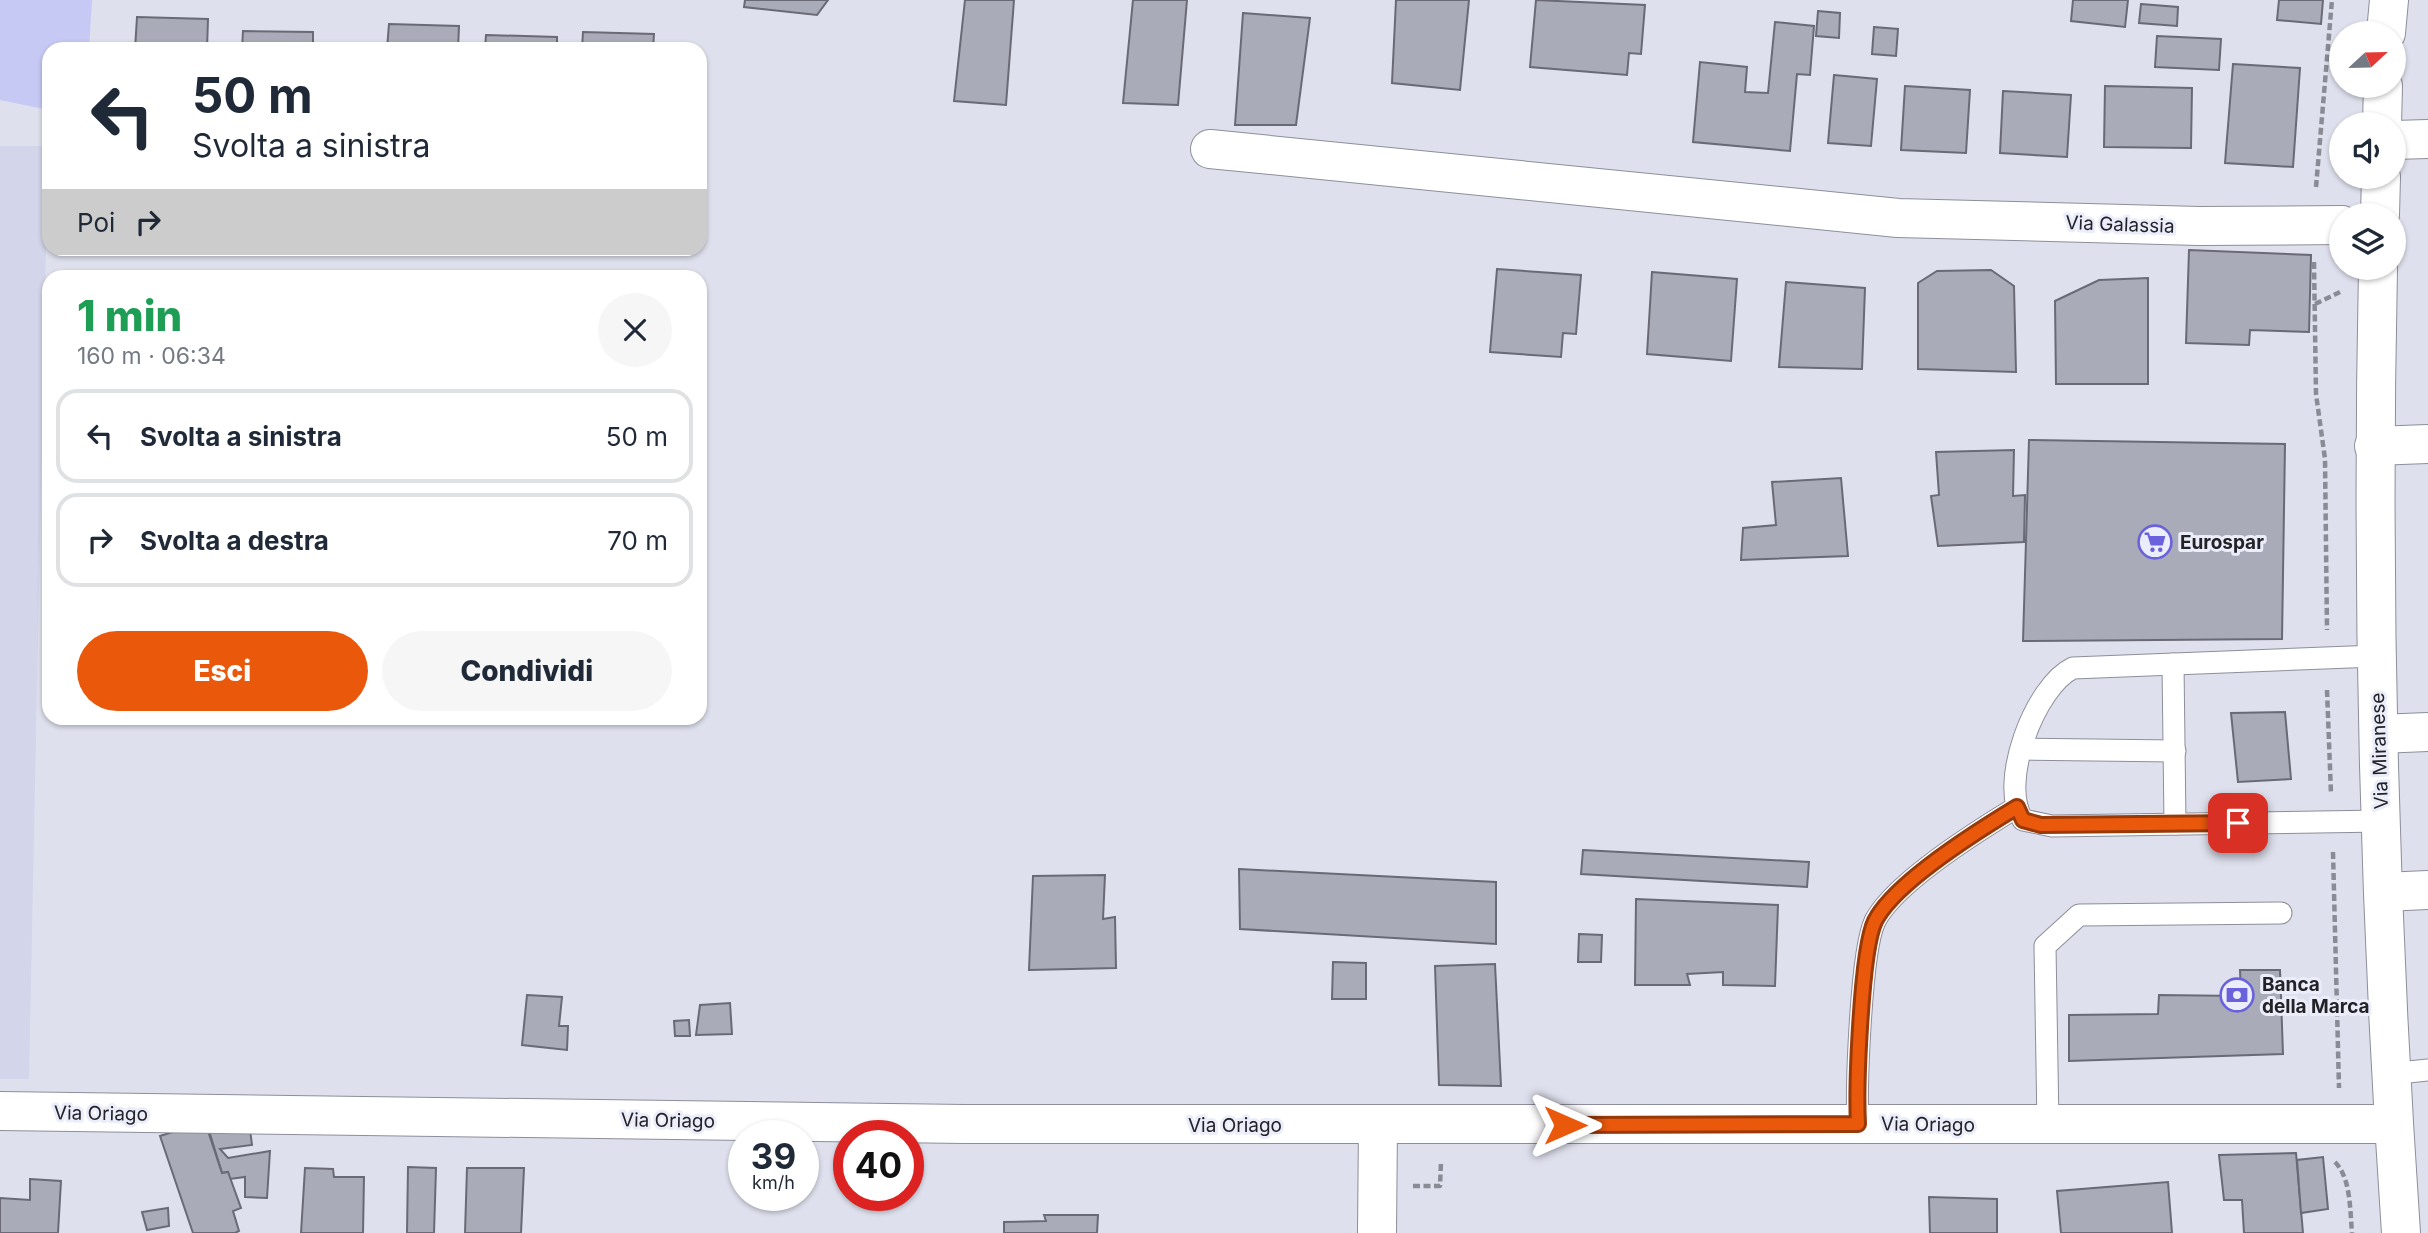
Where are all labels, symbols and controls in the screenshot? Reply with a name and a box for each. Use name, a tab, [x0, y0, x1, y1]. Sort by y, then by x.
north arrow	[2329, 21, 2406, 98]
map controls	[2329, 21, 2406, 280]
text: 50 m	[192, 66, 313, 125]
icon: left	[77, 70, 168, 161]
button: sound	[2329, 112, 2406, 189]
text: Svolta a sinistra	[192, 126, 431, 165]
icon: right	[129, 203, 167, 241]
button: layers	[2329, 203, 2406, 280]
text: Poi	[77, 207, 115, 238]
street label: Via Galassia	[2065, 211, 2175, 238]
text: 1 min	[77, 290, 182, 341]
button: close	[598, 293, 672, 367]
text: 160 m · 06:34	[77, 342, 226, 370]
icon: left	[81, 417, 119, 455]
text: Svolta a sinistra	[140, 421, 342, 452]
text: 50 m	[606, 421, 668, 452]
icon: right	[81, 521, 119, 559]
supermarket icon: Eurospar	[2136, 523, 2174, 561]
text: Svolta a destra	[140, 525, 329, 556]
text: 70 m	[607, 525, 668, 556]
place label: Eurospar	[2180, 531, 2264, 554]
button: Esci	[77, 631, 368, 711]
button: Condividi	[382, 631, 672, 711]
street label: Via Miranese	[2366, 692, 2393, 810]
pin	[2208, 793, 2268, 853]
icon: arrive	[2219, 804, 2257, 842]
place label: Banca della Marca	[2262, 973, 2370, 1018]
bank icon: Banca della Marca	[2218, 976, 2256, 1014]
position arrow	[1528, 1088, 1602, 1162]
street label: Via Oriago	[54, 1101, 148, 1126]
street label: Via Oriago	[621, 1108, 715, 1133]
street label: Via Oriago	[1881, 1112, 1975, 1137]
street label: Via Oriago	[1188, 1114, 1282, 1137]
speed limit sign: 40	[833, 1120, 924, 1211]
text: 39	[751, 1135, 796, 1177]
text: km/h	[752, 1172, 795, 1193]

